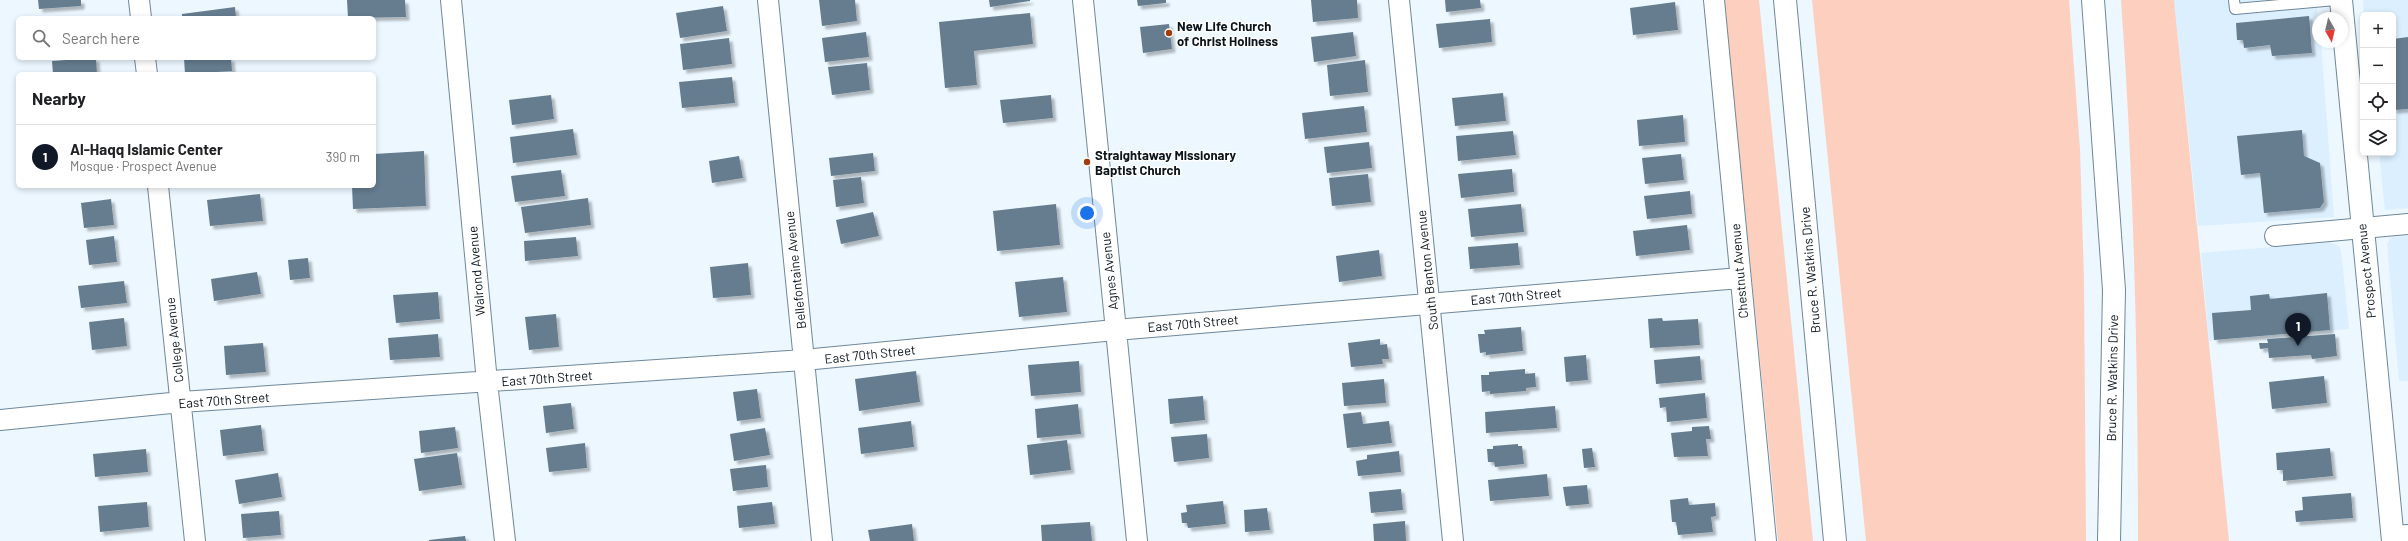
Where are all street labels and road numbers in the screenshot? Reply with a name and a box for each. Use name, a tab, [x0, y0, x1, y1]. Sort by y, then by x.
street label: Bruce R. Watkins Drive	[1796, 206, 1824, 334]
street label: South Benton Avenue	[1413, 209, 1441, 331]
street label: Bellefontaine Avenue	[781, 210, 809, 330]
street label: Chestnut Avenue	[1727, 223, 1751, 319]
street label: Prospect Avenue	[2353, 223, 2379, 319]
street label: Walrond Avenue	[464, 225, 488, 317]
street label: Agnes Avenue	[1097, 231, 1121, 311]
street label: East 70th Street	[1470, 284, 1562, 308]
street label: College Avenue	[162, 296, 186, 383]
street label: East 70th Street	[1147, 311, 1239, 335]
street label: Bruce R. Watkins Drive	[2103, 314, 2121, 442]
street label: East 70th Street	[824, 341, 916, 367]
street label: East 70th Street	[501, 367, 593, 389]
street label: East 70th Street	[178, 389, 270, 411]

